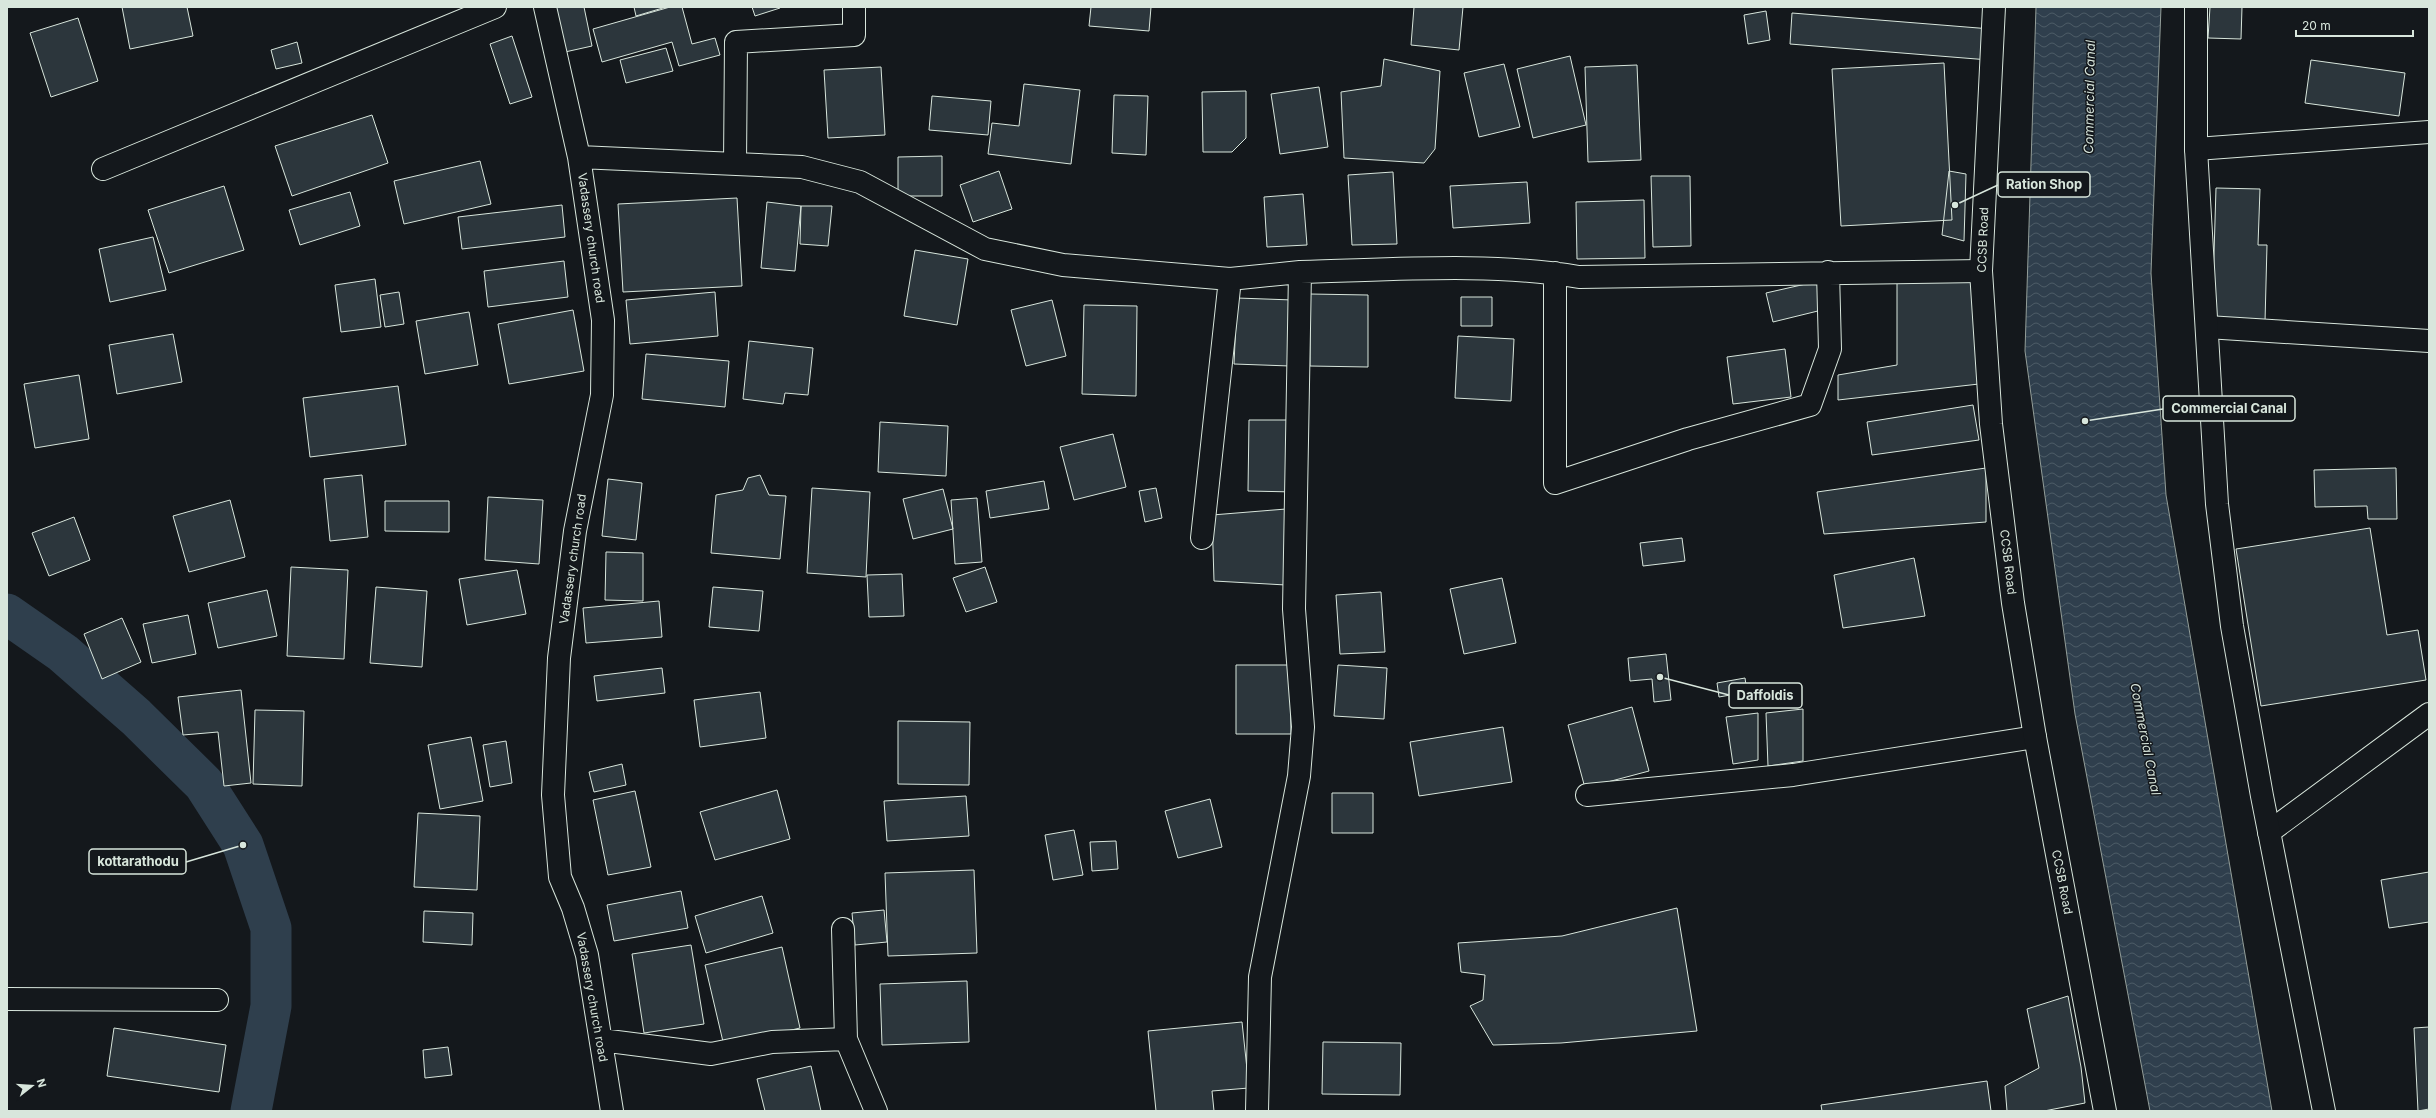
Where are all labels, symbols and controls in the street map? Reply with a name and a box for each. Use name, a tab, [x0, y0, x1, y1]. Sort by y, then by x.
scale bar	[2296, 12, 2413, 38]
text: 20 m	[2302, 18, 2331, 33]
water label: Commercial Canal	[2080, 39, 2098, 154]
street label: Vadassery church road	[575, 172, 608, 304]
callout: Ration Shop	[1998, 172, 2090, 197]
text: Ration Shop	[2006, 176, 2082, 192]
street label: CCSB Road	[1974, 207, 1991, 273]
callout: Commercial Canal	[2163, 396, 2295, 421]
text: Commercial Canal	[2171, 400, 2287, 416]
street label: Vadassery church road	[556, 493, 589, 625]
street label: CCSB Road	[1997, 529, 2020, 595]
water label: Commercial Canal	[2127, 682, 2165, 797]
callout: Daffoldis	[1729, 683, 1802, 708]
text: Daffoldis	[1737, 687, 1793, 703]
street label: CCSB Road	[2049, 848, 2076, 915]
callout: kottarathodu	[89, 849, 186, 874]
text: kottarathodu	[97, 853, 179, 869]
street label: Vadassery church road	[574, 931, 611, 1063]
north arrow	[12, 1066, 52, 1106]
text: N	[34, 1077, 49, 1089]

